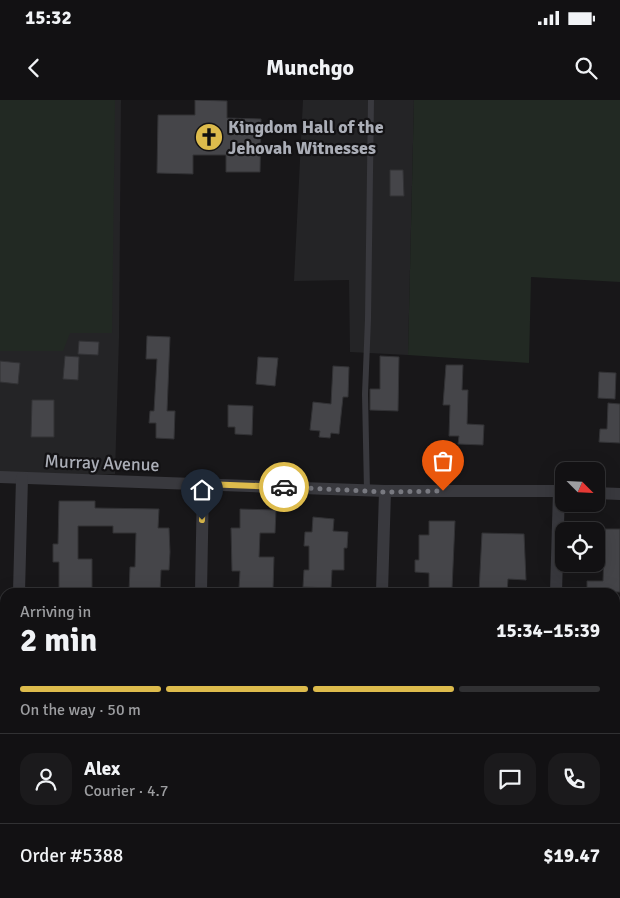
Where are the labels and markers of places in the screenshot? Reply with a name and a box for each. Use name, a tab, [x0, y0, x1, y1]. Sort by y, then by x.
place label: Kingdom Hall of the Jehovah Witnesses	[228, 116, 384, 159]
church icon: Kingdom Hall of the Jehovah Witnesses	[194, 122, 224, 152]
pin	[422, 440, 464, 491]
pin	[181, 469, 223, 520]

